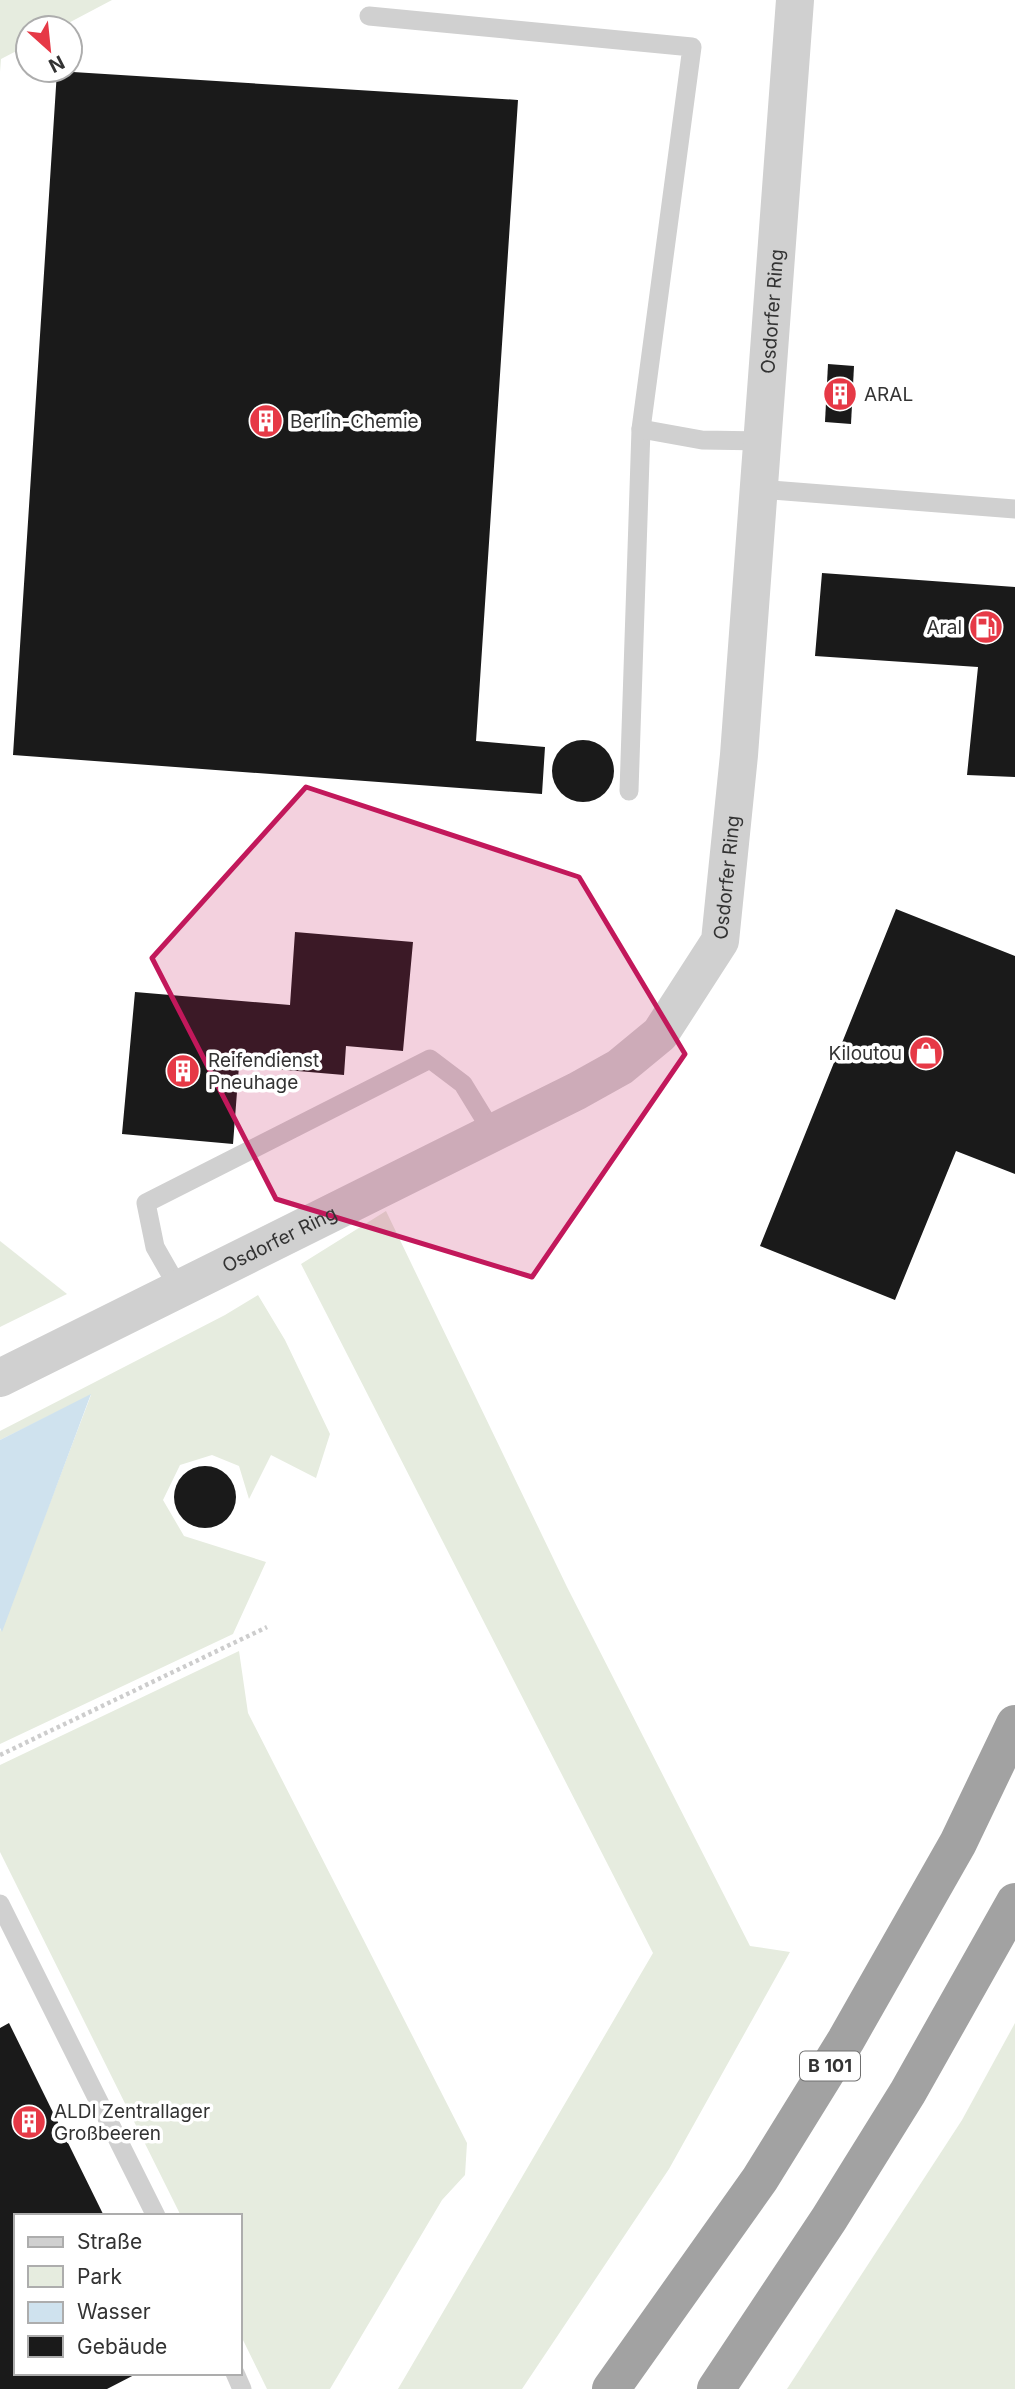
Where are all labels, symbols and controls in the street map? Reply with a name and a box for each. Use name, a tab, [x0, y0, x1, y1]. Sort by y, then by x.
north arrow	[14, 14, 84, 84]
text: N	[45, 50, 68, 77]
street label: Osdorfer Ring	[756, 248, 788, 375]
building icon: ARAL	[821, 375, 859, 413]
place label: ARAL	[864, 383, 913, 406]
building icon: Berlin-Chemie	[247, 402, 285, 440]
place label: Berlin-Chemie	[290, 410, 419, 433]
fuel station icon: Aral	[967, 608, 1005, 646]
place label: Aral	[926, 616, 962, 639]
street label: Osdorfer Ring	[709, 814, 745, 941]
shop icon: Kiloutou	[907, 1034, 945, 1072]
place label: Kiloutou	[828, 1042, 902, 1065]
place label: Reifendienst Pneuhage	[208, 1049, 319, 1094]
building icon: Reifendienst Pneuhage	[164, 1052, 202, 1090]
street label: Osdorfer Ring	[219, 1201, 341, 1278]
road number: B 101	[800, 2052, 860, 2080]
place label: ALDI Zentrallager Großbeeren	[54, 2100, 210, 2145]
building icon: ALDI Zentrallager Großbeeren	[10, 2103, 48, 2141]
legend	[14, 2214, 242, 2375]
text: Straße	[77, 2229, 142, 2254]
text: Park	[77, 2264, 122, 2289]
text: Wasser	[77, 2299, 151, 2324]
text: Gebäude	[77, 2334, 167, 2359]

